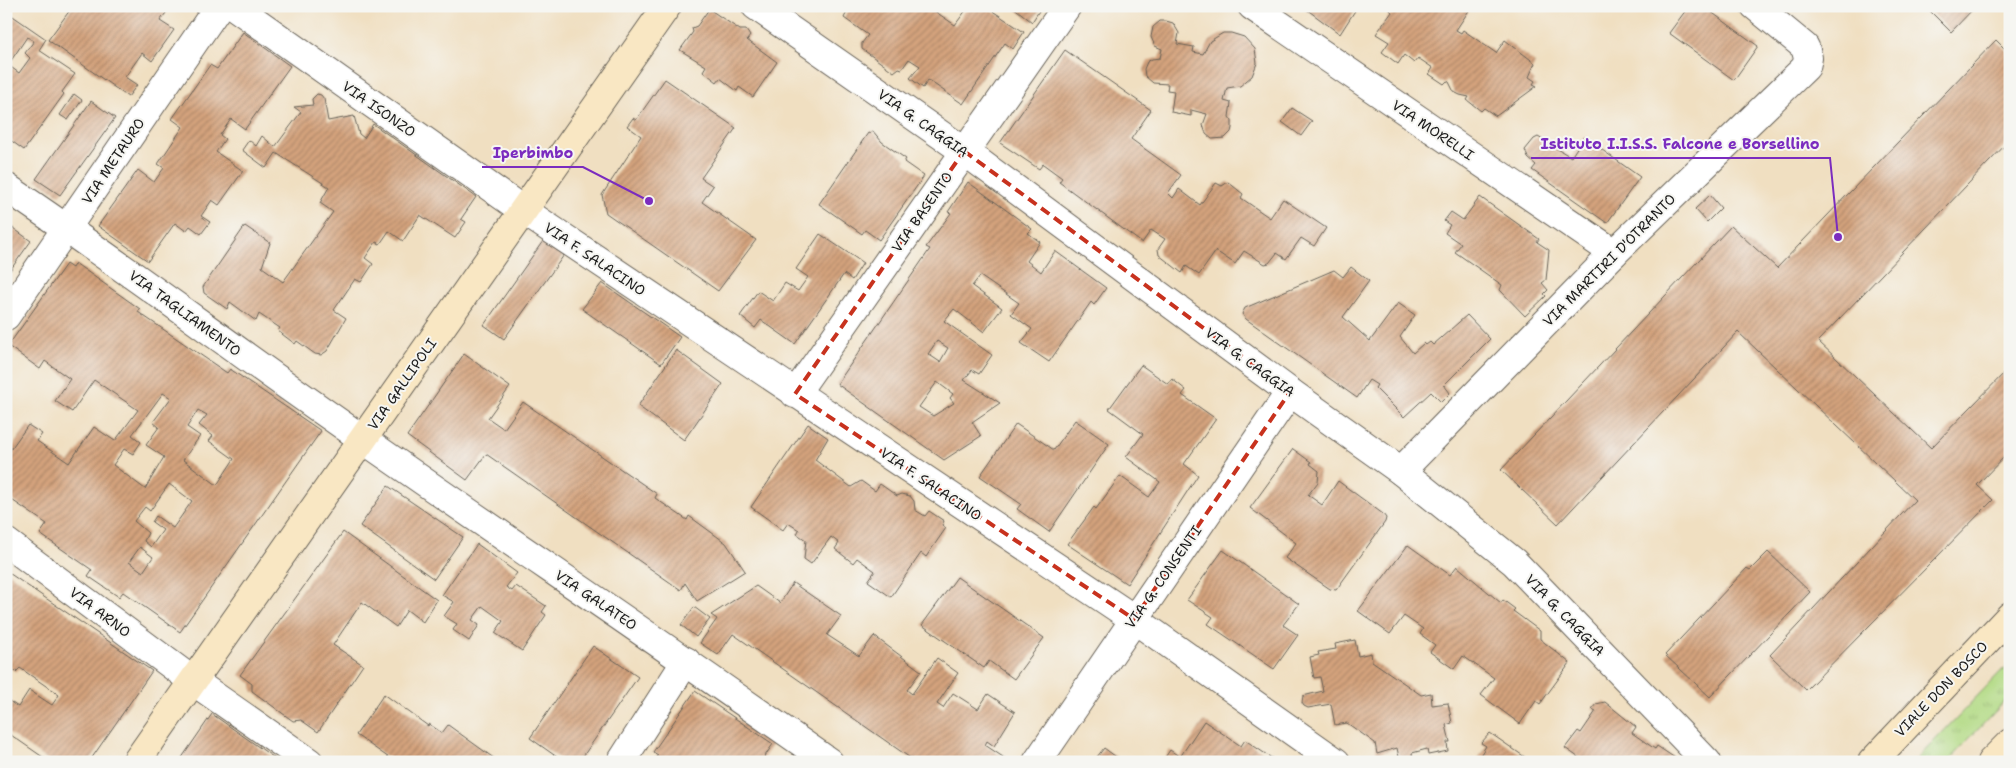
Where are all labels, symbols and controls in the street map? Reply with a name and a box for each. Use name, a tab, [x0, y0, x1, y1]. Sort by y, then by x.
street label: VIA ISONZO	[339, 77, 419, 141]
street label: VIA G. CAGGIA	[874, 85, 972, 161]
street label: VIA MORELLI	[1388, 96, 1478, 164]
street label: VIA METAURO	[78, 114, 148, 208]
callout: Istituto I.I.S.S. Falcone e Borsellino	[1531, 128, 1830, 158]
text: Istituto I.I.S.S. Falcone e Borsellino	[1540, 134, 1820, 154]
callout: Iperbimbo	[482, 137, 583, 167]
text: Iperbimbo	[493, 143, 574, 163]
street label: VIA BASENTO	[888, 168, 956, 256]
street label: VIA MARTIRI D'OTRANTO	[1539, 190, 1679, 330]
street label: VIA F. SALACINO	[541, 218, 649, 300]
street label: VIA TAGLIAMENTO	[125, 266, 245, 360]
street label: VIA G. CAGGIA	[1202, 323, 1298, 401]
street label: VIA GALLIPOLI	[364, 334, 441, 433]
street label: VIA F. SALACINO	[877, 443, 985, 525]
street label: VIA G. CONSENTI	[1121, 522, 1206, 632]
street label: VIA GALATEO	[552, 566, 640, 634]
street label: VIA G. CAGGIA	[1521, 570, 1609, 660]
street label: VIA ARNO	[66, 583, 134, 641]
street label: VIALE DON BOSCO	[1891, 637, 1991, 741]

